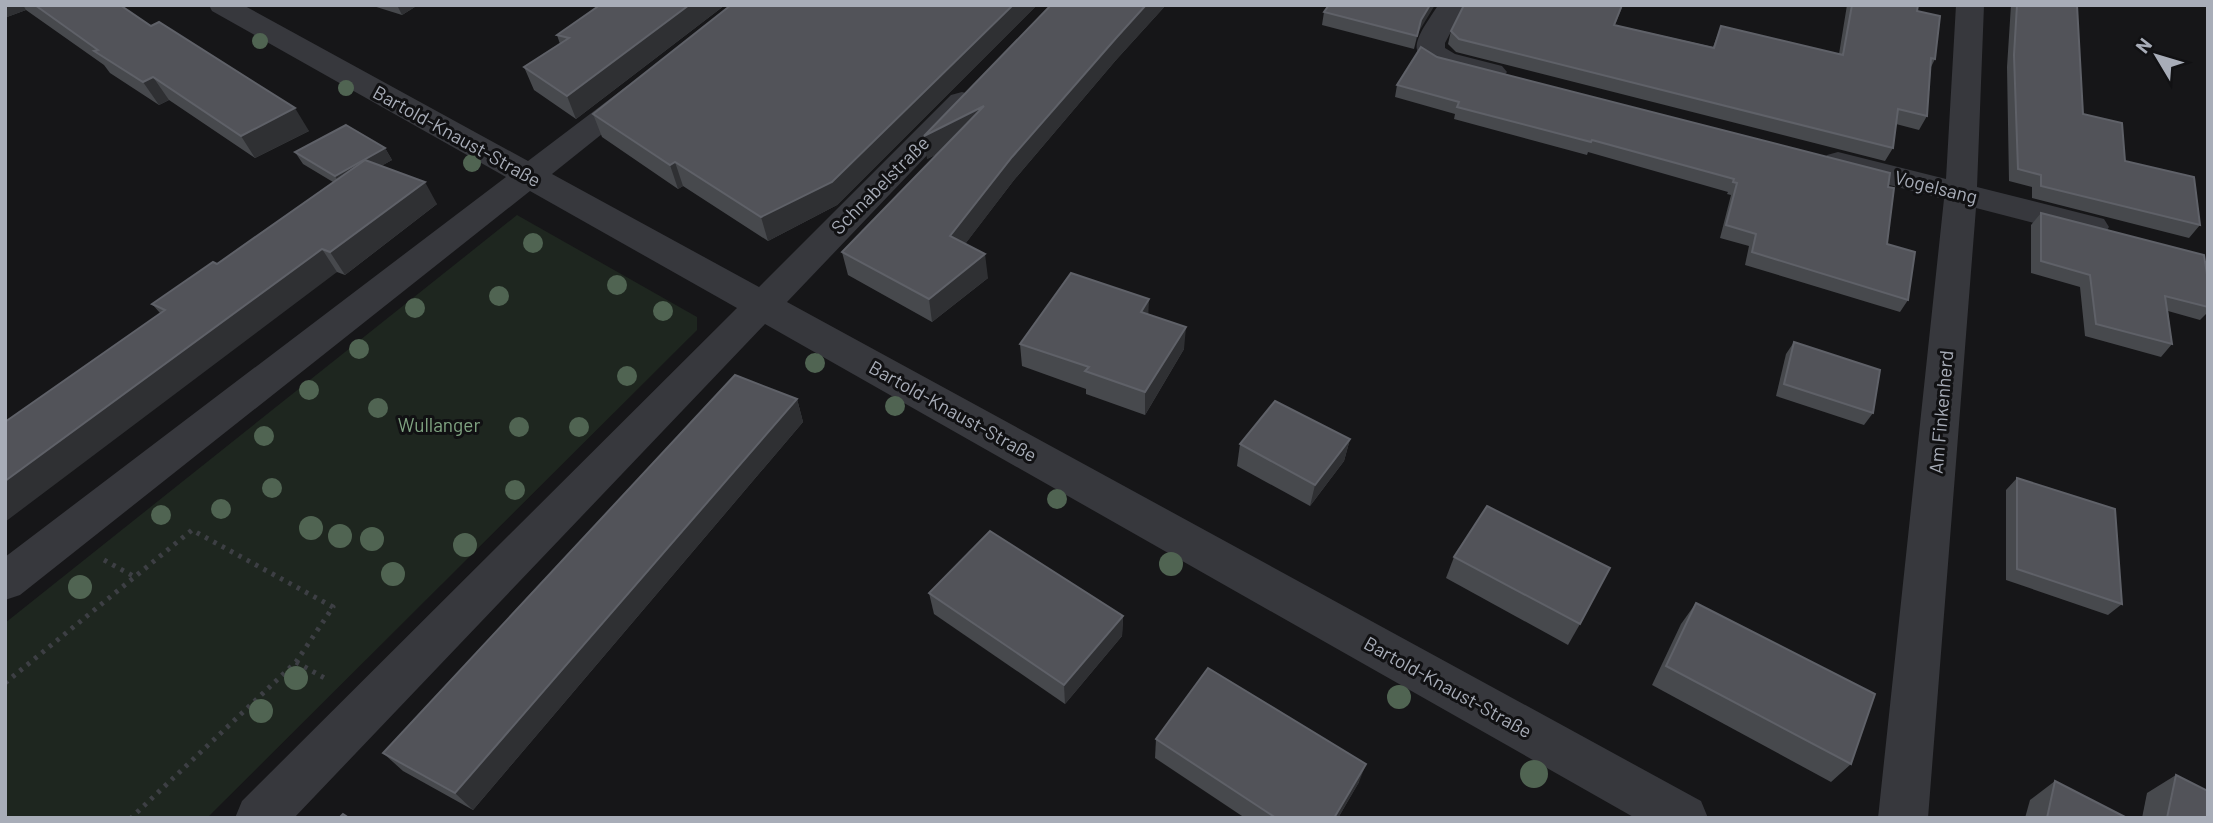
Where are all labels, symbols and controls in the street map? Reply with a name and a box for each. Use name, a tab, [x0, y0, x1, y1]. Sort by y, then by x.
north arrow	[2122, 21, 2192, 91]
text: N	[2130, 33, 2156, 57]
street label: Bartold-Knaust-Straße	[369, 80, 545, 191]
street label: Schnabelstraße	[826, 131, 933, 238]
street label: Vogelsang	[1892, 165, 1980, 208]
street label: Am Finkenherd	[1924, 349, 1957, 475]
street label: Bartold-Knaust-Straße	[865, 355, 1041, 466]
park label: Wullanger	[398, 413, 480, 436]
street label: Bartold-Knaust-Straße	[1360, 631, 1536, 742]

